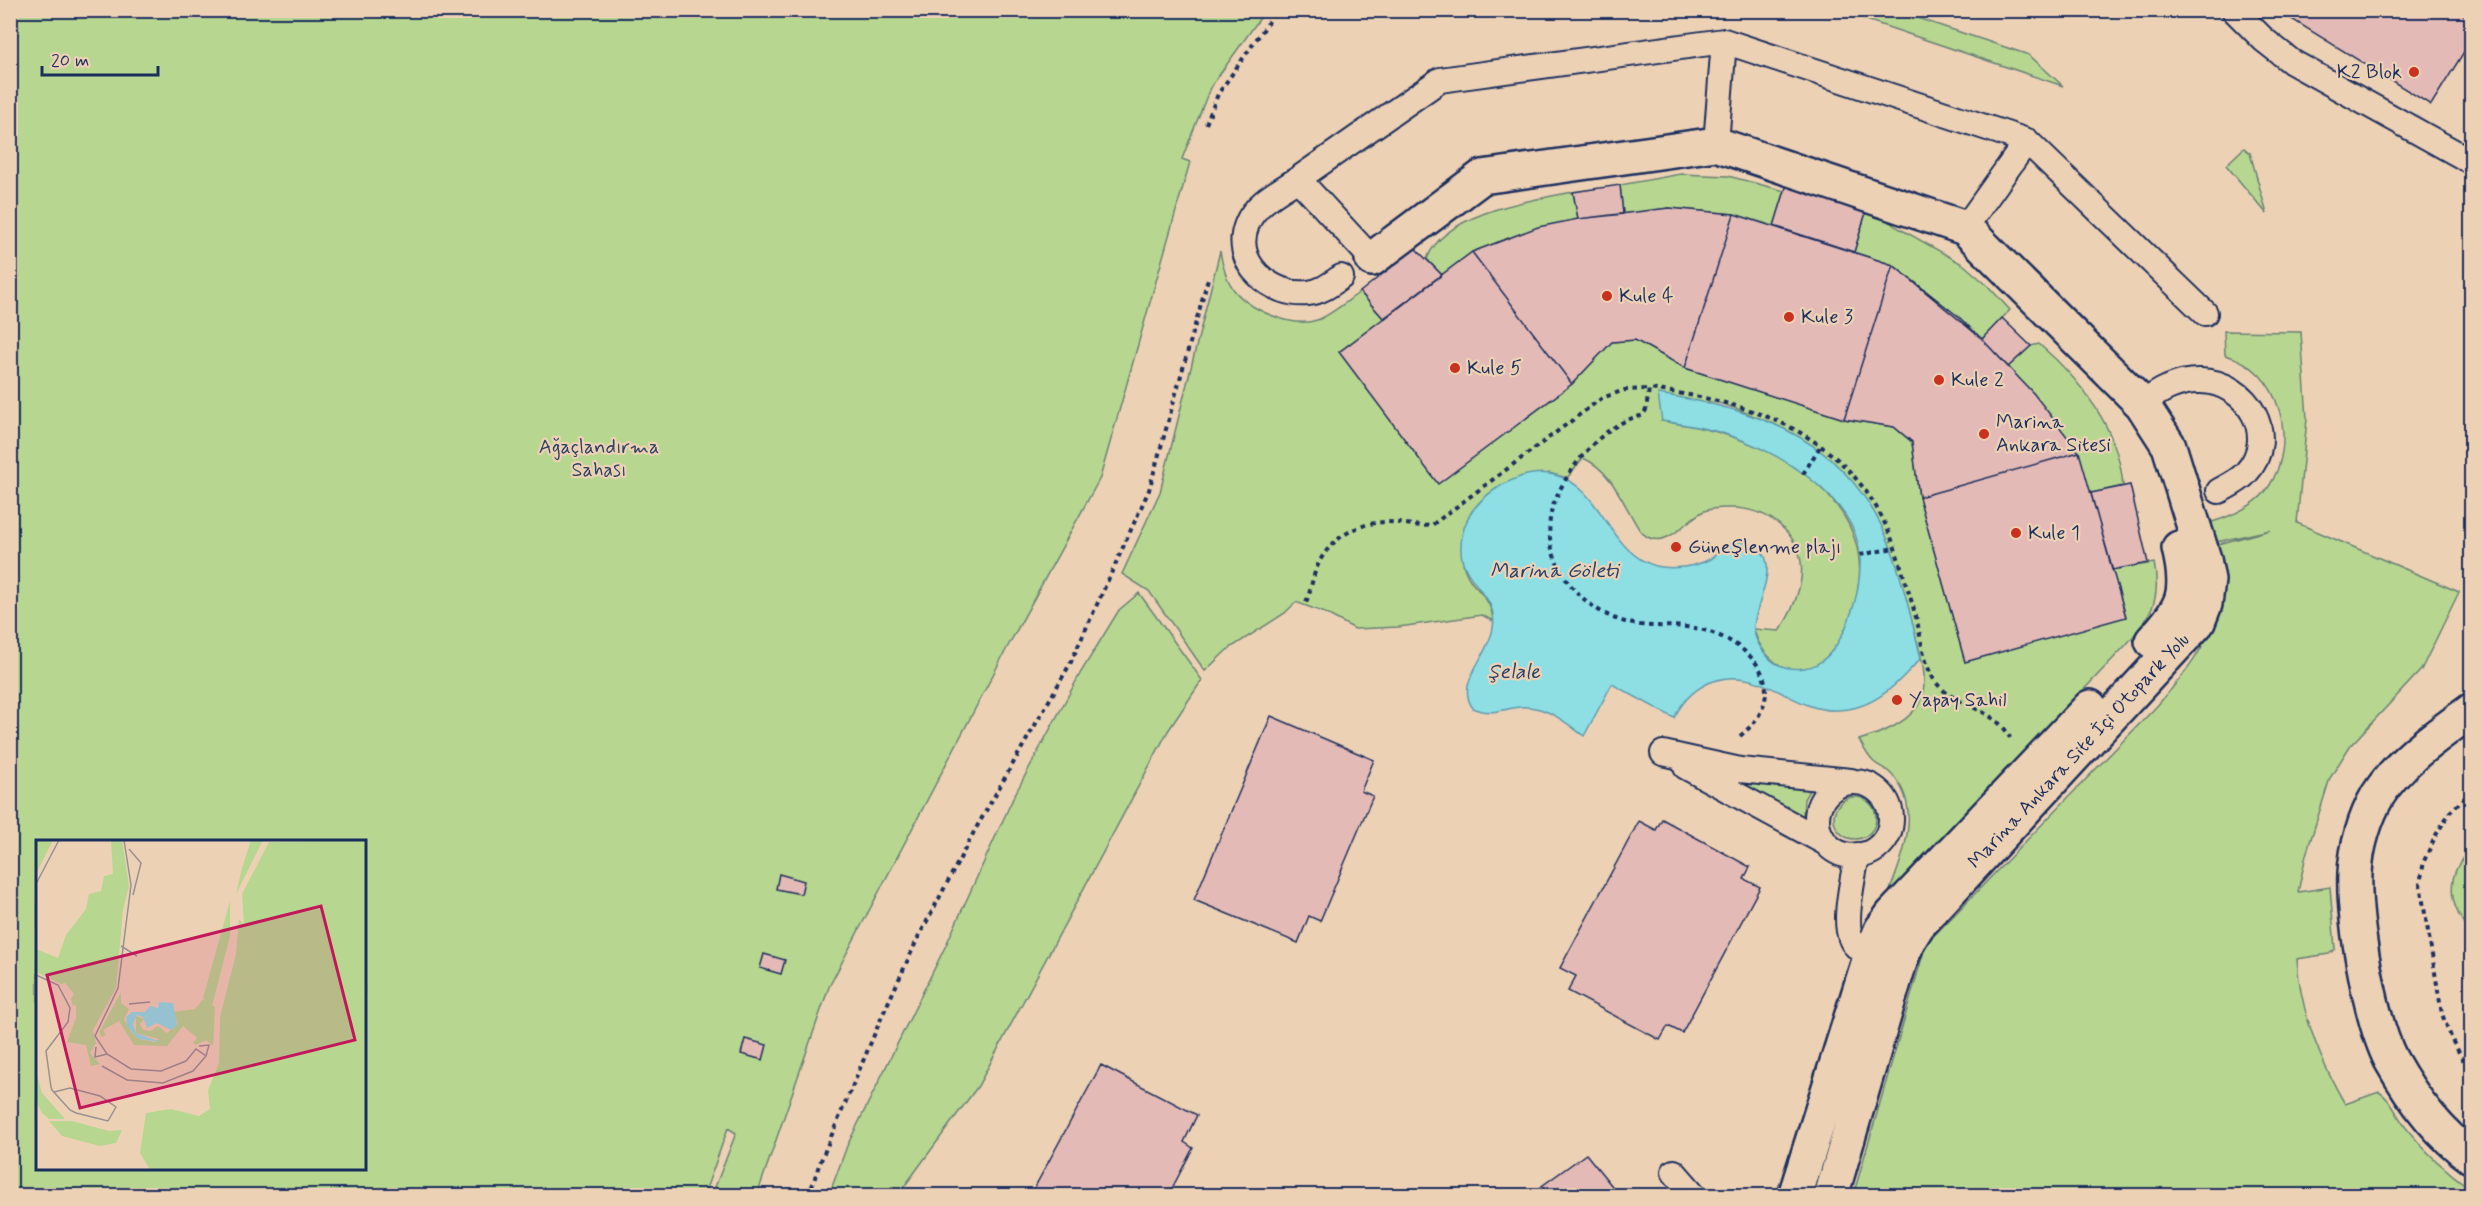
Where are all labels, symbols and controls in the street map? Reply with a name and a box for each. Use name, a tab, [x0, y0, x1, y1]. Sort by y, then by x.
scale bar	[42, 39, 158, 77]
text: 20 m	[51, 49, 89, 73]
place label: K2 Blok	[2337, 59, 2402, 86]
marker: K2 Blok	[2407, 65, 2421, 79]
place label: Kule 4	[1619, 283, 1674, 310]
marker: Kule 4	[1600, 289, 1614, 303]
place label: Kule 3	[1801, 304, 1853, 331]
marker: Kule 3	[1782, 310, 1796, 324]
place label: Kule 5	[1467, 355, 1522, 382]
marker: Kule 5	[1448, 361, 1462, 375]
place label: Kule 2	[1951, 367, 2004, 394]
marker: Kule 2	[1932, 373, 1946, 387]
place label: Marina Ankara Sitesi	[1996, 409, 2111, 459]
marker: Marina Ankara Sitesi	[1977, 427, 1991, 441]
park label: Ağaçlandırma Sahası	[539, 434, 659, 484]
place label: Kule 1	[2028, 520, 2080, 547]
marker: Kule 1	[2009, 526, 2023, 540]
place label: Güneşlenme plajı	[1688, 534, 1841, 561]
marker: Güneşlenme plajı	[1669, 540, 1683, 554]
water label: Marina Göleti	[1490, 557, 1620, 585]
street label: Marina Ankara Site İçi Otopark Yolu	[1962, 627, 2196, 875]
water label: Şelale	[1488, 658, 1541, 686]
place label: Yapay Sahil	[1909, 687, 2007, 714]
marker: Yapay Sahil	[1890, 693, 1904, 707]
inset map	[36, 840, 366, 1170]

